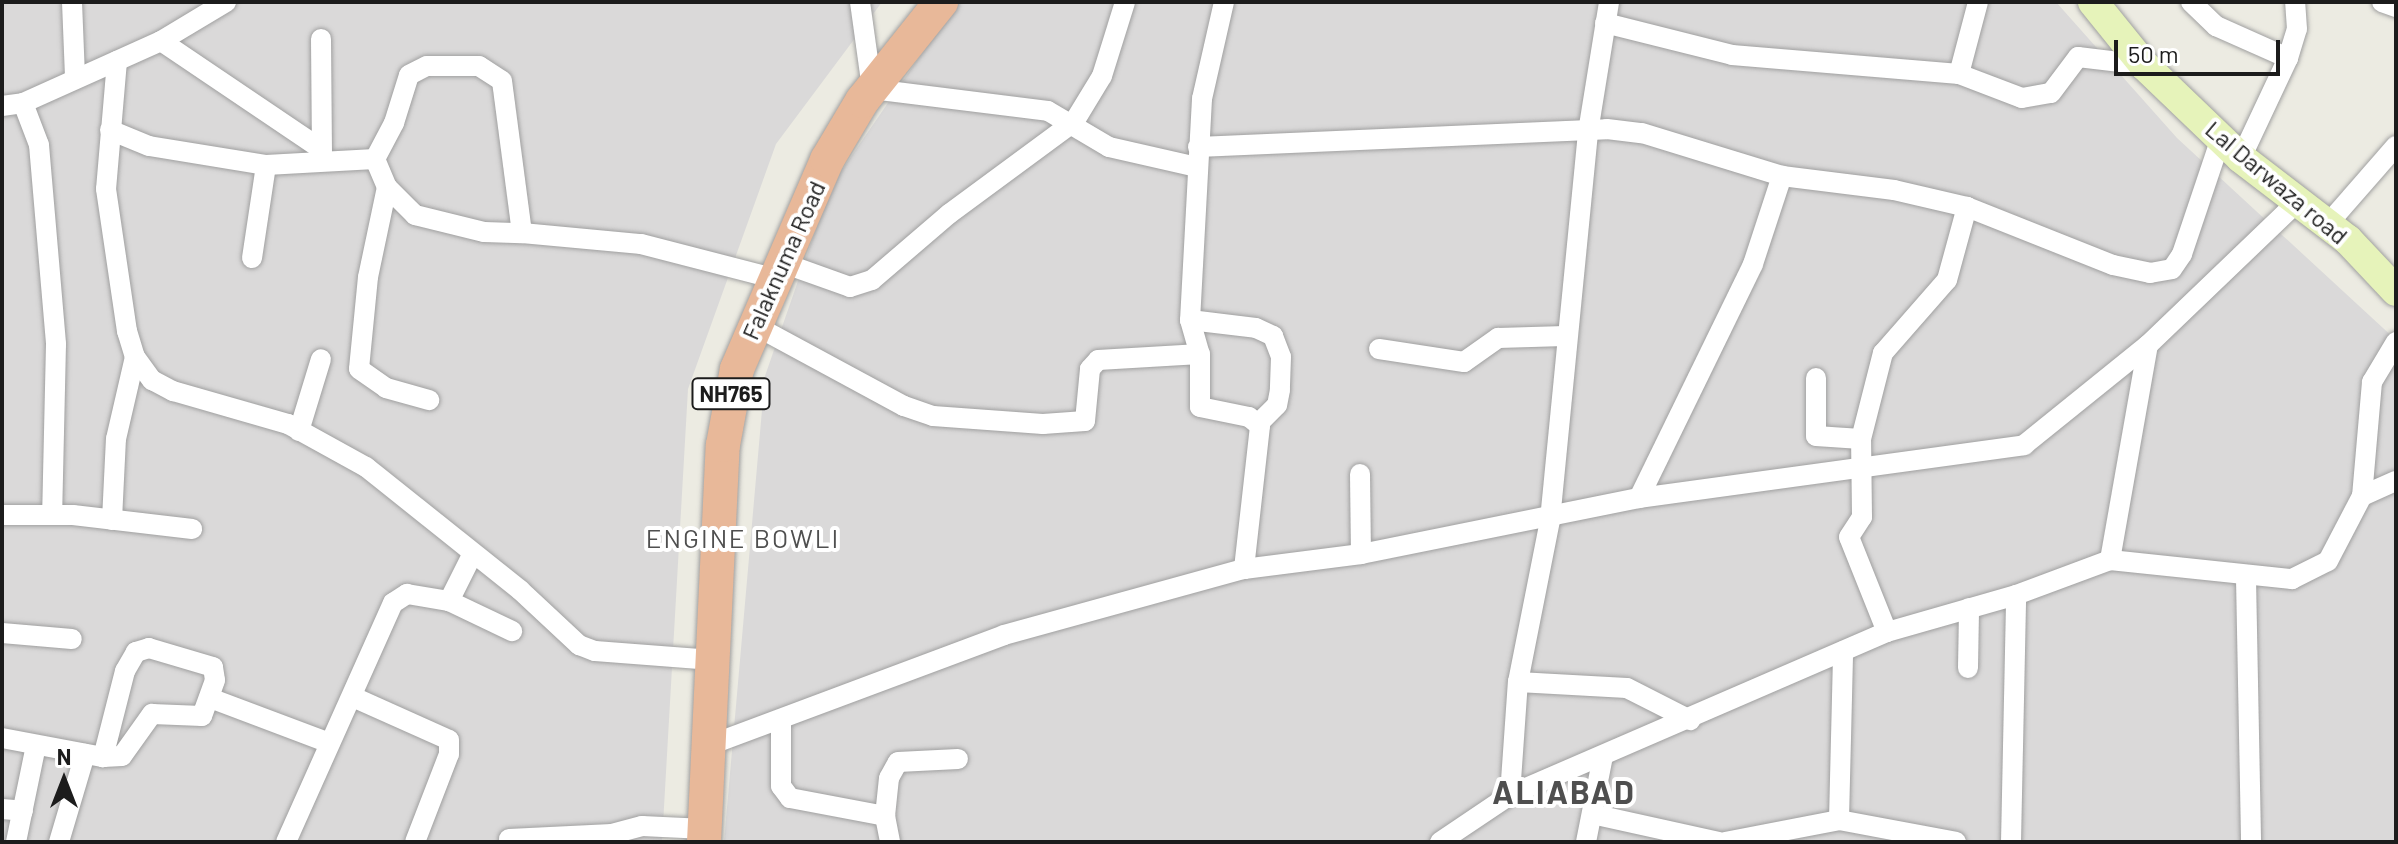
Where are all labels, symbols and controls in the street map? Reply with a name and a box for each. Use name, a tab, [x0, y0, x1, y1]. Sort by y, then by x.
scale bar	[2118, 24, 2284, 74]
text: 50 m	[2128, 39, 2179, 68]
street label: Lal Darwaza road	[2200, 114, 2354, 250]
street label: Falaknuma Road	[735, 176, 831, 344]
road number: NH765	[691, 376, 771, 412]
district label: ENGINE BOWLI	[646, 522, 840, 554]
north arrow	[24, 740, 104, 820]
text: N	[57, 743, 71, 769]
district label: ALIABAD	[1492, 772, 1636, 810]

